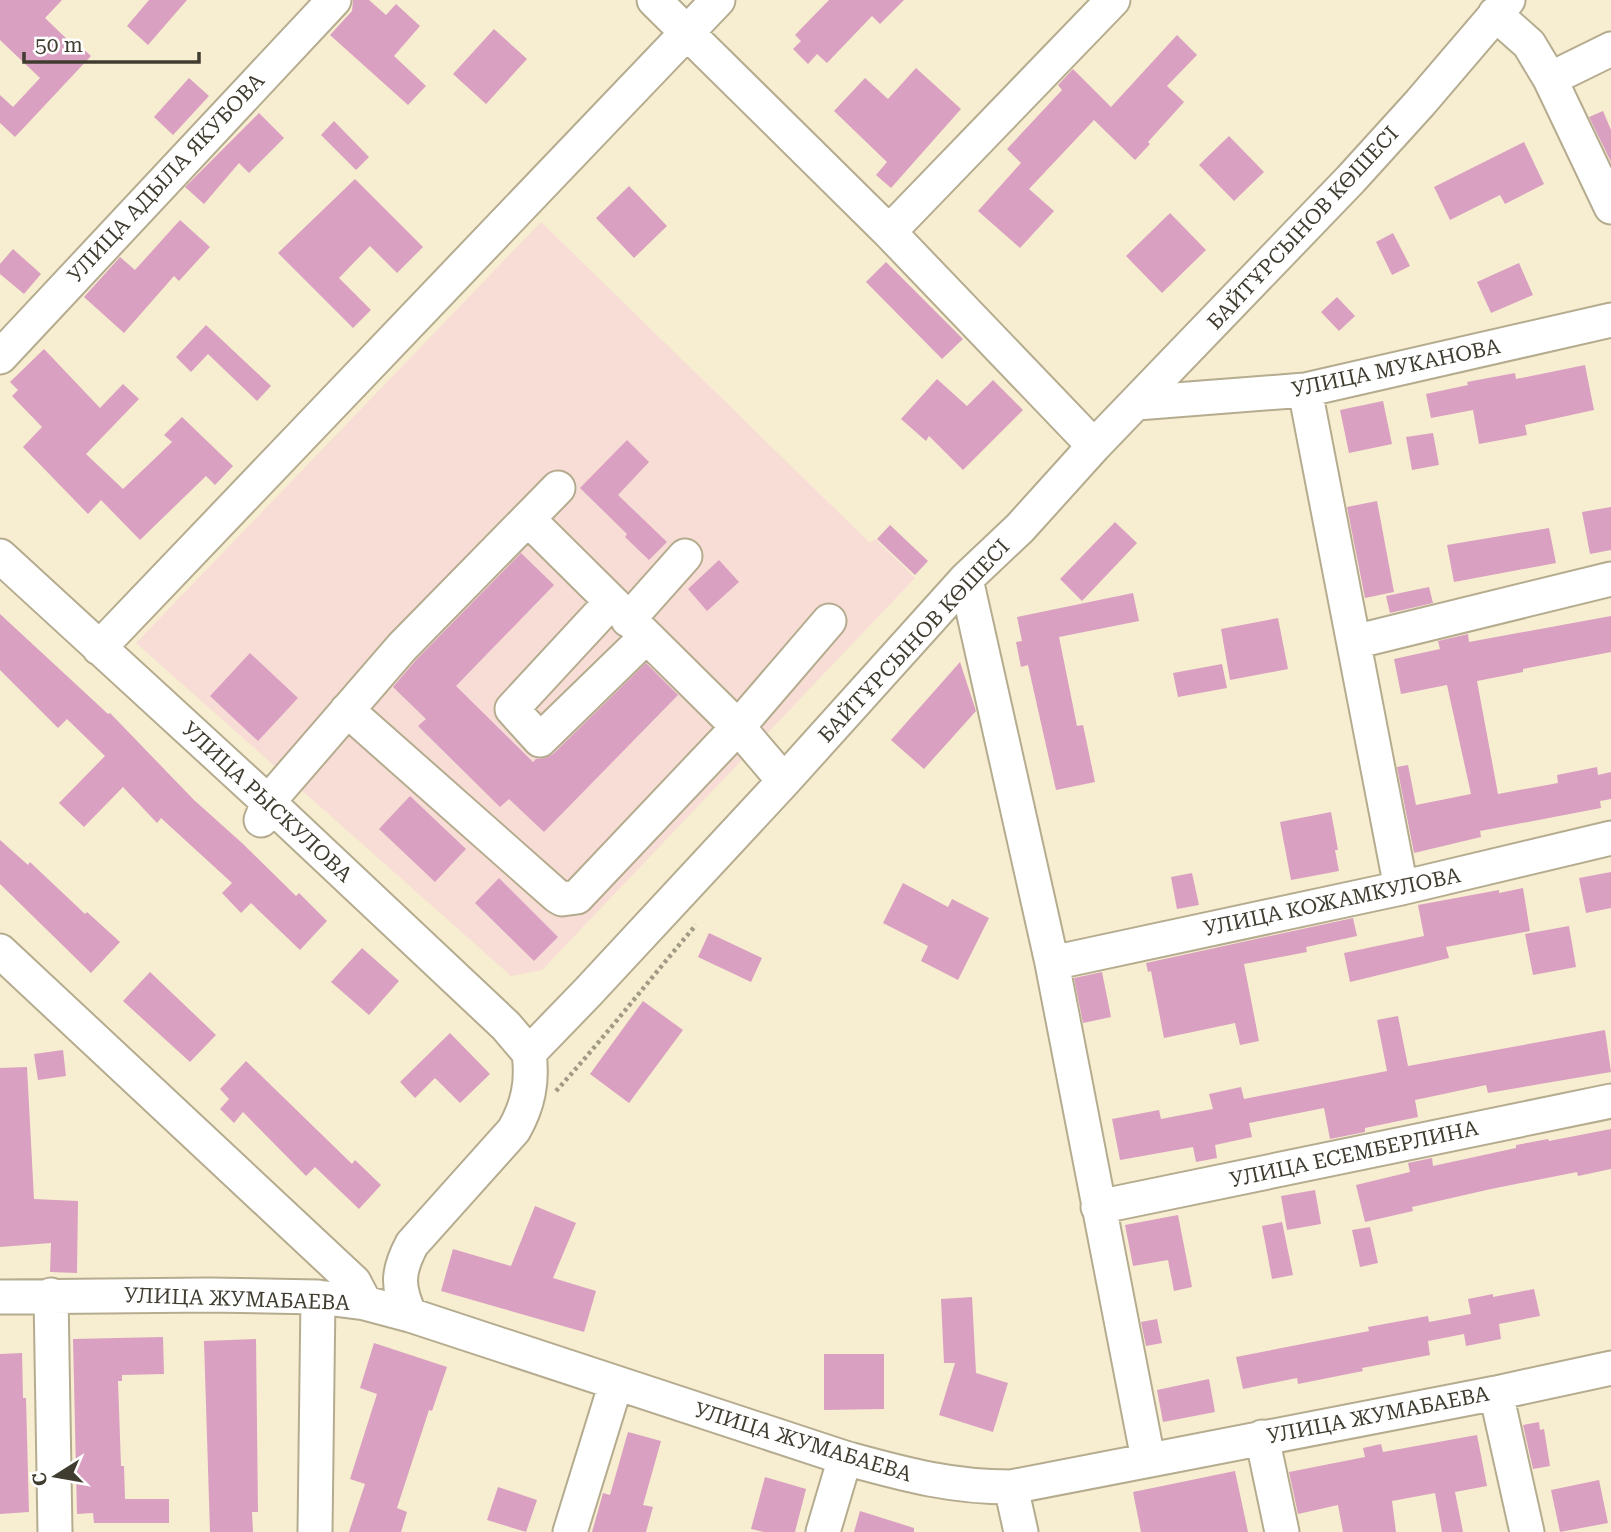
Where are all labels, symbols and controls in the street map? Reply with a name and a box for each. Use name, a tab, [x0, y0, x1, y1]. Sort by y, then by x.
scale bar	[24, 21, 200, 65]
text: 50 m	[35, 33, 83, 57]
street label: УЛИЦА АДЫЛА ЯКУБОВА	[63, 68, 269, 287]
street label: БАЙТҰРСЫНОВ КӨШЕСІ	[1203, 122, 1403, 334]
street label: УЛИЦА МУКАНОВА	[1290, 334, 1503, 402]
street label: БАЙТҰРСЫНОВ КӨШЕСІ	[814, 535, 1014, 747]
street label: УЛИЦА РЫСКУЛОВА	[177, 717, 357, 887]
street label: УЛИЦА КОЖАМКУЛОВА	[1201, 863, 1463, 941]
street label: УЛИЦА ЕСЕМБЕРЛИНА	[1228, 1116, 1481, 1192]
street label: УЛИЦА ЖУМАБАЕВА	[124, 1283, 351, 1315]
street label: УЛИЦА ЖУМАБАЕВА	[1265, 1382, 1492, 1448]
street label: УЛИЦА ЖУМАБАЕВА	[691, 1397, 915, 1487]
north arrow	[21, 1441, 91, 1511]
text: С	[27, 1470, 52, 1488]

